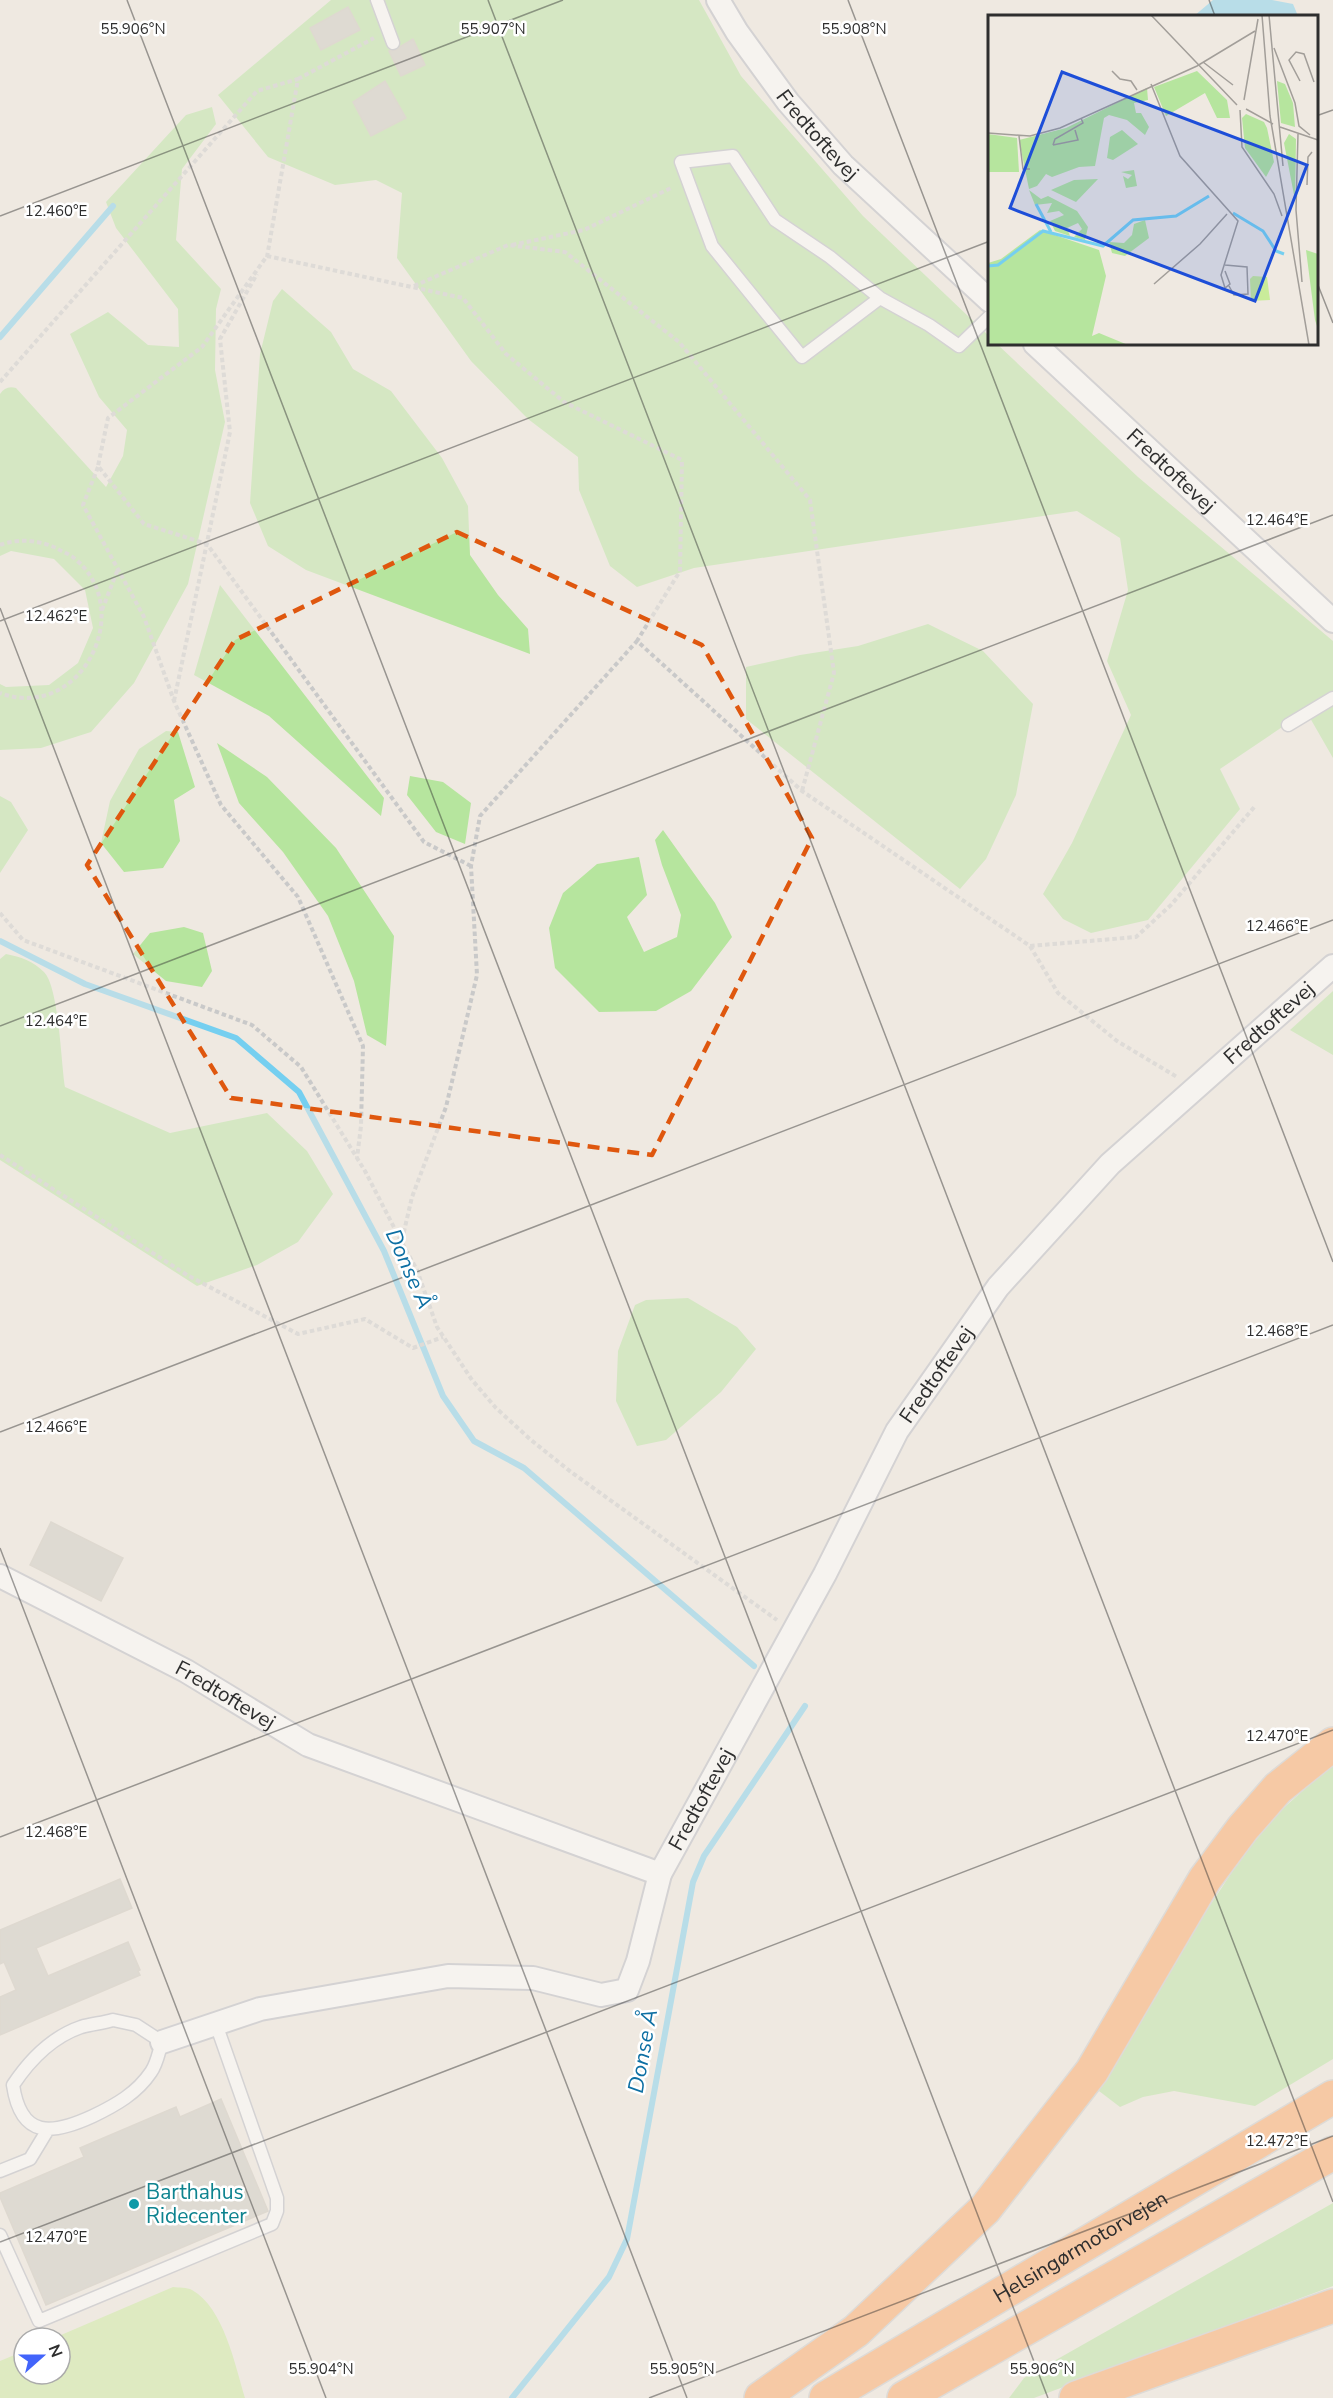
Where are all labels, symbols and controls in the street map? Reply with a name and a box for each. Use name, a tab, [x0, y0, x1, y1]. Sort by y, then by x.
inset map	[988, 15, 1318, 345]
text: 55.906°N	[100, 19, 166, 39]
text: 55.907°N	[460, 19, 526, 39]
text: 55.908°N	[821, 19, 887, 39]
street label: Fredtoftevej	[770, 84, 865, 187]
text: 12.460°E	[25, 201, 87, 221]
street label: Fredtoftevej	[1120, 422, 1222, 519]
text: 12.464°E	[1246, 510, 1308, 530]
text: 12.462°E	[25, 606, 87, 626]
text: 12.466°E	[1246, 916, 1308, 936]
street label: Fredtoftevej	[1218, 975, 1320, 1071]
text: 12.464°E	[25, 1011, 87, 1031]
water label: Donse Å	[378, 1224, 440, 1314]
street label: Fredtoftevej	[893, 1320, 980, 1429]
text: 12.468°E	[1246, 1321, 1308, 1341]
text: 12.466°E	[25, 1417, 87, 1437]
street label: Fredtoftevej	[171, 1654, 281, 1736]
text: 12.470°E	[1246, 1726, 1308, 1746]
street label: Fredtoftevej	[662, 1743, 741, 1855]
text: 12.468°E	[25, 1822, 87, 1842]
water label: Donse Å	[621, 2007, 665, 2095]
text: 12.472°E	[1246, 2131, 1308, 2151]
place label: Barthahus Ridecenter	[146, 2178, 247, 2230]
street label: Helsingørmotorvejen	[988, 2184, 1173, 2310]
marker: Barthahus Ridecenter	[127, 2197, 141, 2211]
text: 12.470°E	[25, 2227, 87, 2247]
north arrow	[12, 2326, 72, 2386]
text: N	[43, 2341, 67, 2361]
text: 55.904°N	[288, 2359, 354, 2379]
text: 55.905°N	[649, 2359, 715, 2379]
text: 55.906°N	[1009, 2359, 1075, 2379]

